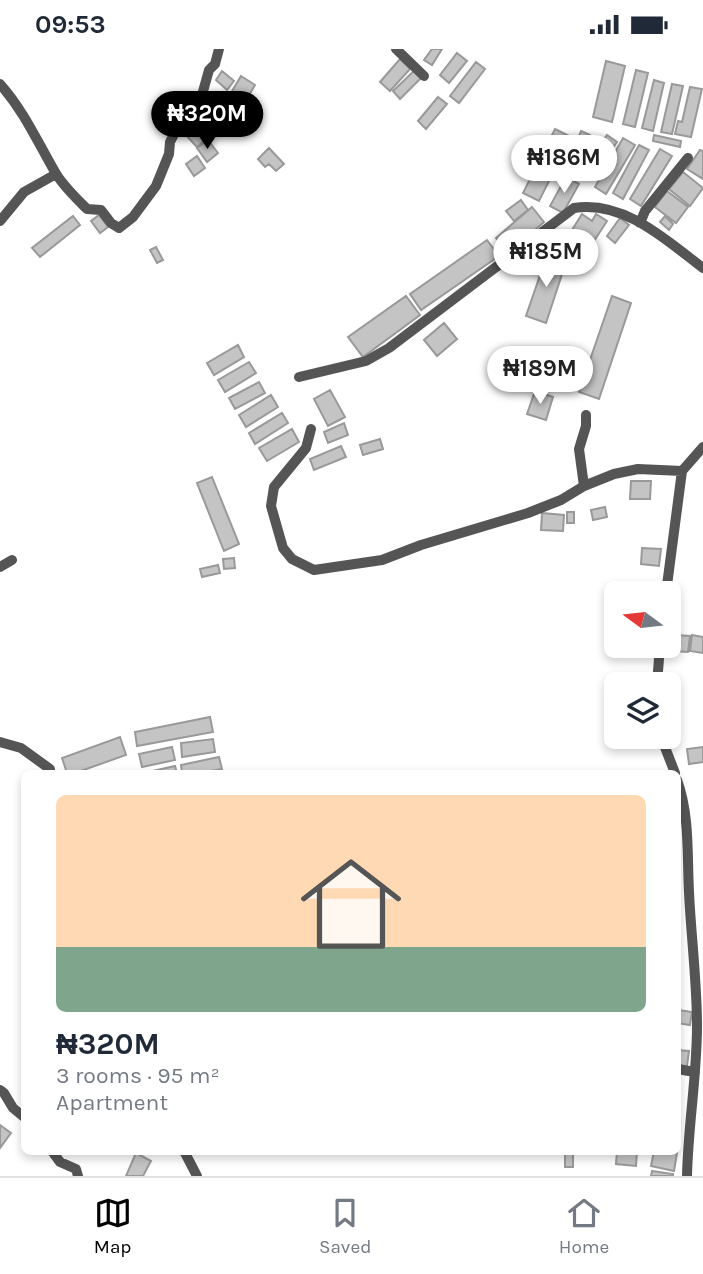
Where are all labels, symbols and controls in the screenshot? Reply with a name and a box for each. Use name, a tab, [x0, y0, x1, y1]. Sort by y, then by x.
text: 09:53	[35, 9, 106, 40]
pin: ₦320M	[158, 91, 256, 151]
text: ₦320M	[167, 100, 247, 127]
pin: ₦186M	[515, 135, 613, 195]
text: ₦186M	[527, 144, 601, 171]
pin: ₦185M	[497, 229, 595, 289]
text: ₦185M	[509, 238, 583, 265]
pin: ₦189M	[491, 347, 589, 406]
text: ₦189M	[503, 355, 577, 382]
north arrow	[604, 581, 681, 658]
map controls	[604, 581, 681, 749]
button: layers	[604, 672, 681, 749]
icon: home	[288, 841, 414, 967]
text: ₦320M	[56, 1026, 160, 1062]
text: 3 rooms · 95 m²	[56, 1062, 220, 1089]
text: Apartment	[56, 1089, 168, 1116]
tab: Map	[94, 1194, 132, 1258]
tab: Saved	[319, 1194, 371, 1258]
tab: Home	[559, 1194, 609, 1258]

